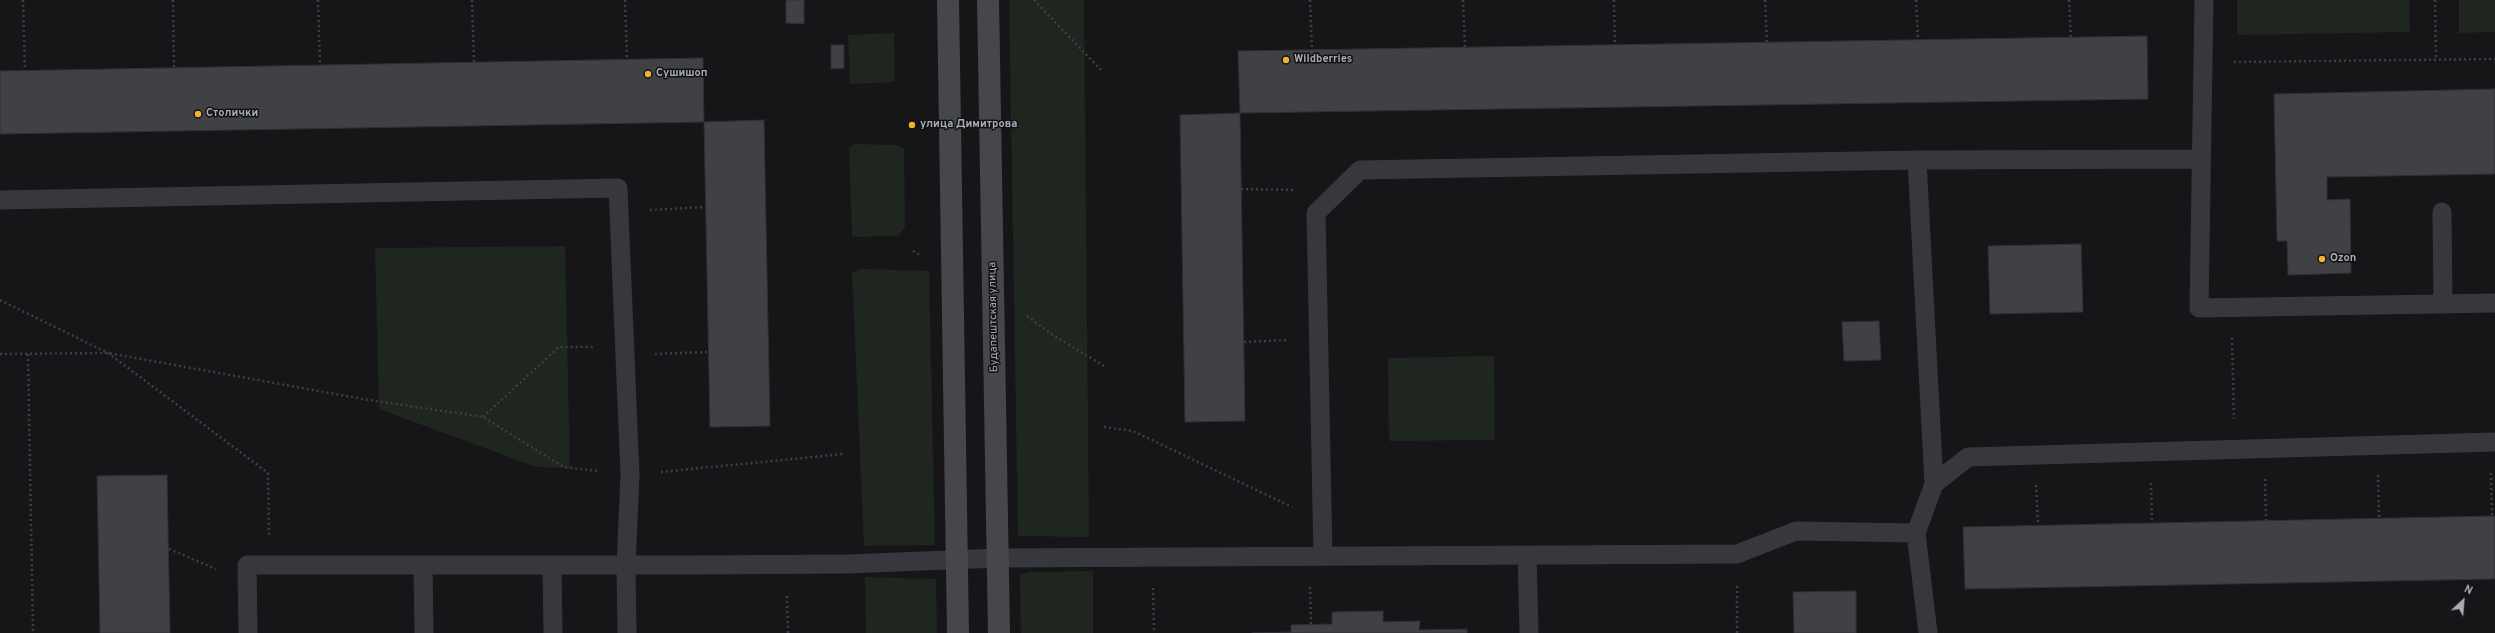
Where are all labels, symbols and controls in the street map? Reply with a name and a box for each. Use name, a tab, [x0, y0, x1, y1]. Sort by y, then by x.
place label: Wildberries	[1294, 53, 1352, 67]
marker: Wildberries	[1281, 55, 1291, 65]
place label: Сушишоп	[656, 67, 708, 81]
marker: Сушишоп	[643, 69, 653, 79]
place label: Столички	[206, 107, 258, 121]
marker: Столички	[193, 109, 203, 119]
place label: улица Димитрова	[920, 118, 1017, 132]
marker: улица Димитрова	[907, 120, 917, 130]
place label: Ozon	[2330, 252, 2356, 266]
marker: Ozon	[2317, 254, 2327, 264]
street label: Будапештская улица	[986, 262, 1002, 372]
north arrow	[2443, 581, 2483, 621]
text: N	[2462, 582, 2475, 598]

